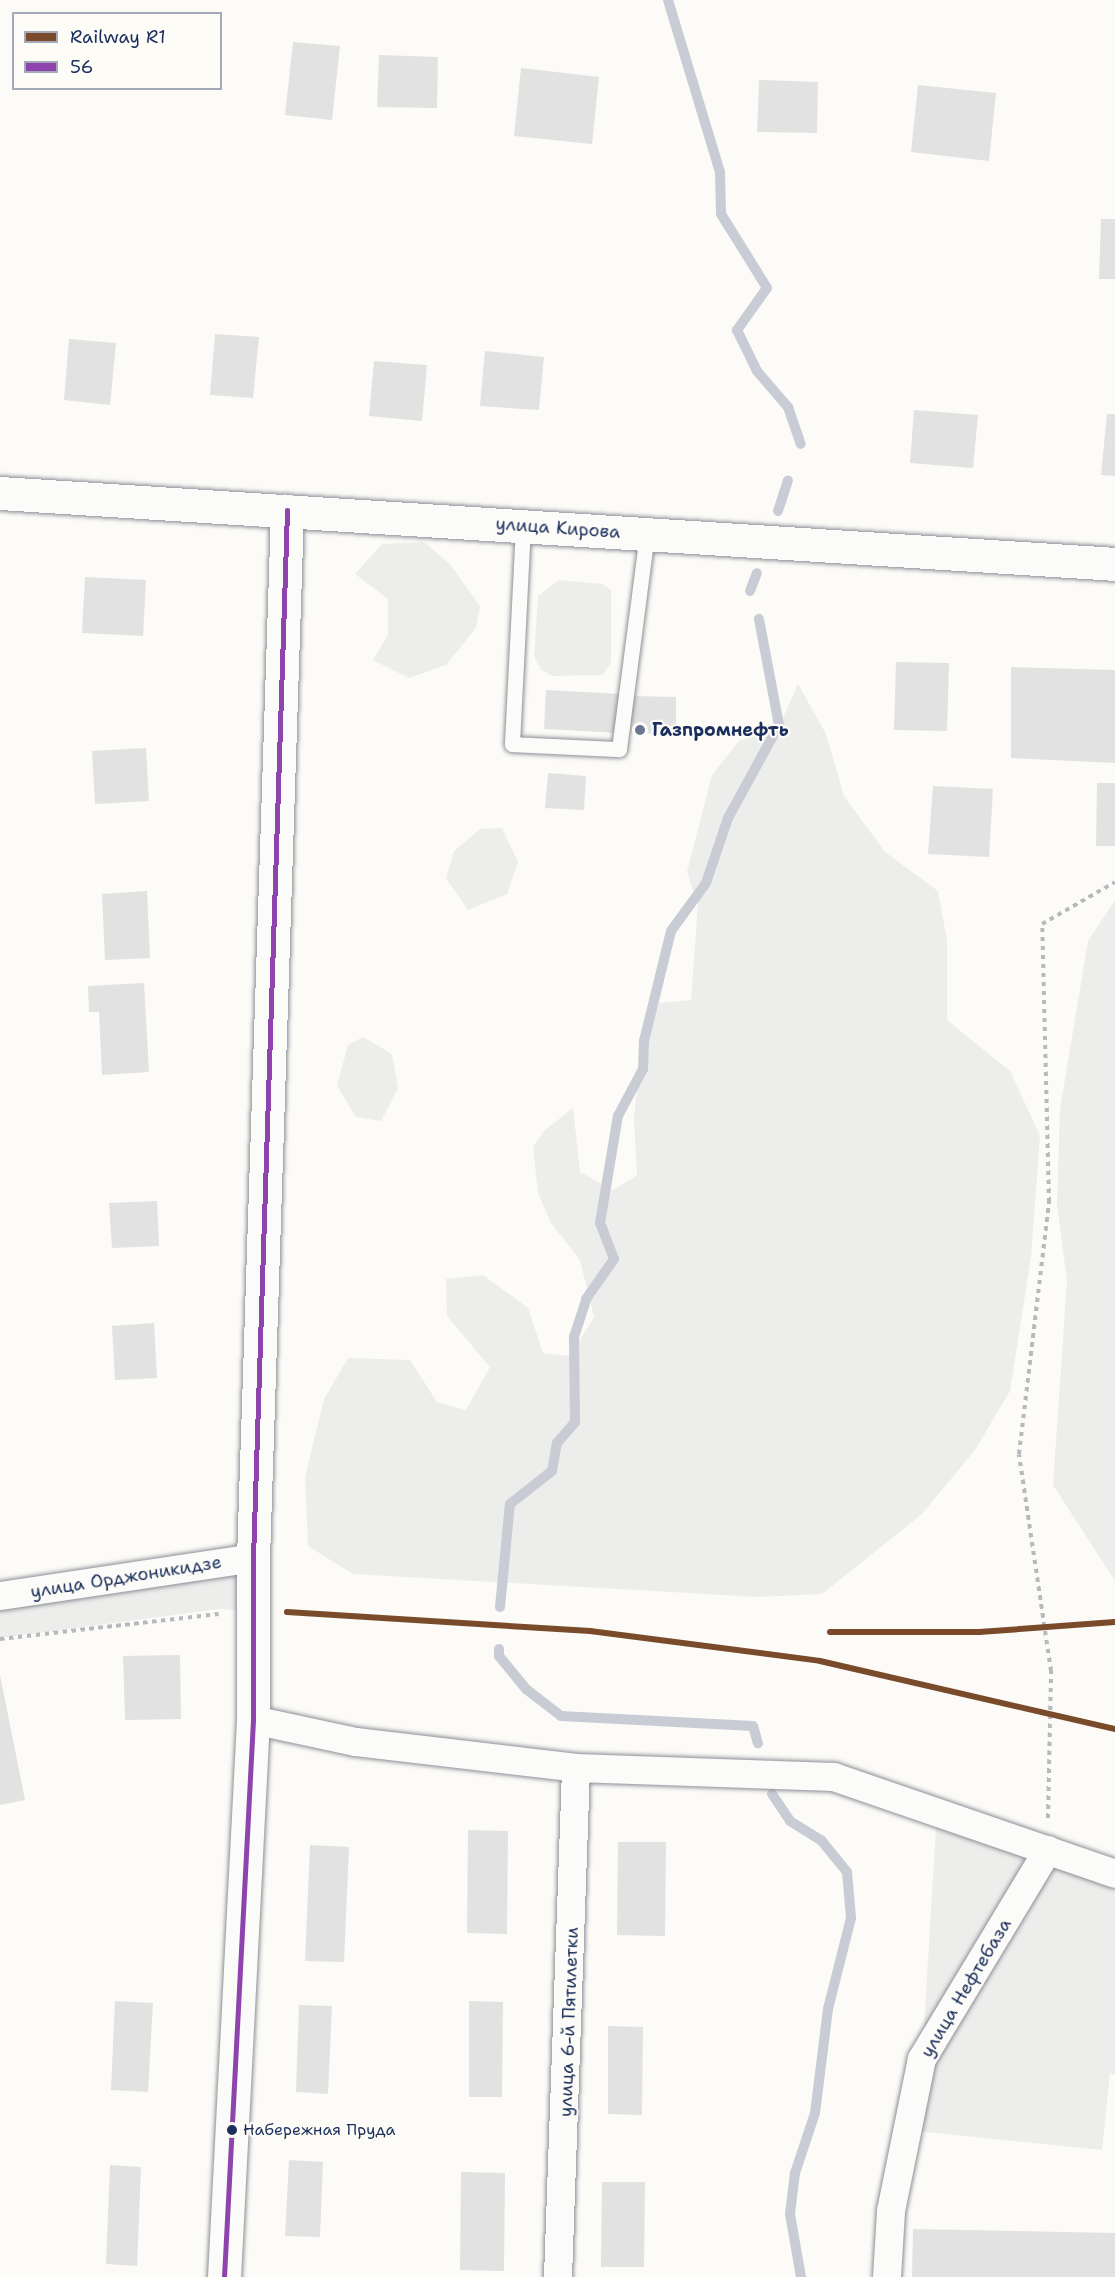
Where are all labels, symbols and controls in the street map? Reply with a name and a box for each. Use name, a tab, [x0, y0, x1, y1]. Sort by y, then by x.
legend	[12, 12, 222, 90]
text: Railway R1	[70, 25, 166, 49]
text: 56	[70, 55, 93, 79]
street label: улица Кирова	[495, 513, 621, 543]
place label: Газпромнефть	[652, 719, 789, 741]
marker: Газпромнефть	[633, 723, 647, 737]
street label: улица Орджоникидзе	[29, 1551, 223, 1603]
street label: улица Нефтебаза	[916, 1915, 1016, 2061]
street label: улица 6-й Пятилетки	[555, 1927, 583, 2117]
place label: Набережная Пруда	[243, 2120, 395, 2140]
marker: Набережная Пруда	[226, 2124, 238, 2136]

